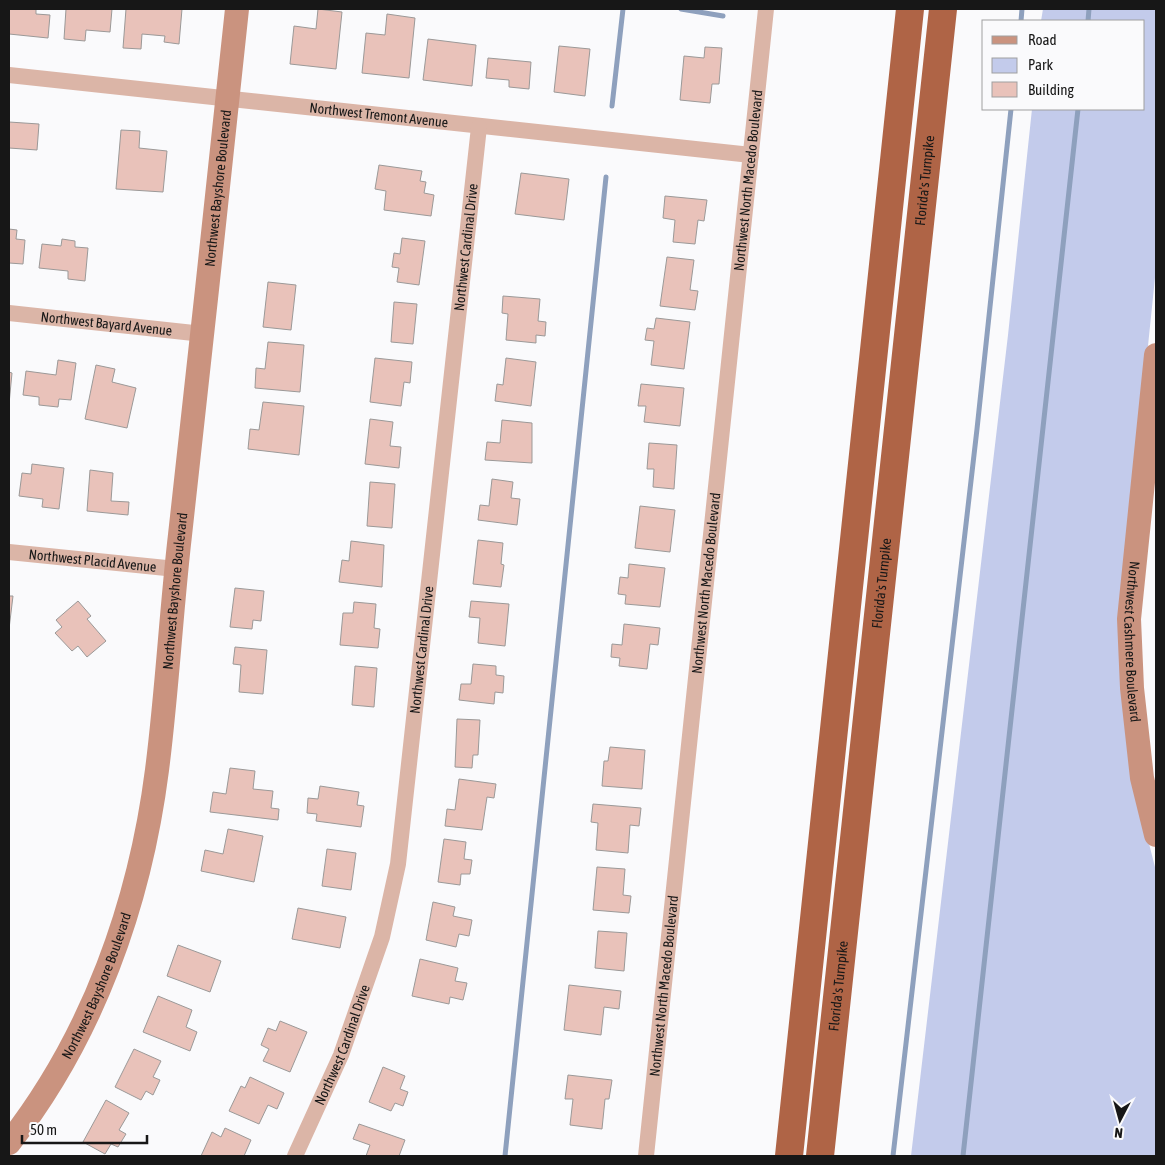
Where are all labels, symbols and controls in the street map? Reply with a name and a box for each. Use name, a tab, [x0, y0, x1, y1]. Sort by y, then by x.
legend	[982, 20, 1145, 110]
text: Road	[1028, 31, 1057, 48]
text: Park	[1028, 56, 1053, 73]
text: Building	[1028, 81, 1074, 98]
street label: Northwest North Macedo Boulevard	[731, 89, 766, 272]
street label: Northwest Tremont Avenue	[309, 99, 449, 130]
street label: Northwest Bayshore Boulevard	[201, 109, 234, 268]
street label: Florida's Turnpike	[912, 135, 937, 227]
street label: Northwest Cardinal Drive	[451, 183, 481, 312]
street label: Northwest Bayard Avenue	[40, 308, 173, 339]
street label: Northwest North Macedo Boulevard	[689, 492, 723, 675]
street label: Northwest Bayshore Boulevard	[159, 512, 190, 670]
street label: Florida's Turnpike	[869, 537, 894, 629]
street label: Northwest Placid Avenue	[28, 546, 157, 575]
street label: Northwest Cashmere Boulevard	[1121, 560, 1144, 723]
street label: Northwest Cardinal Drive	[407, 585, 436, 715]
street label: Northwest North Macedo Boulevard	[646, 895, 681, 1077]
street label: Northwest Bayshore Boulevard	[58, 911, 134, 1062]
street label: Florida's Turnpike	[825, 940, 851, 1032]
street label: Northwest Cardinal Drive	[311, 982, 373, 1108]
north arrow	[1095, 1095, 1145, 1145]
scale bar	[22, 1112, 148, 1144]
text: 50 m	[30, 1121, 57, 1138]
text: N	[1114, 1125, 1124, 1141]

